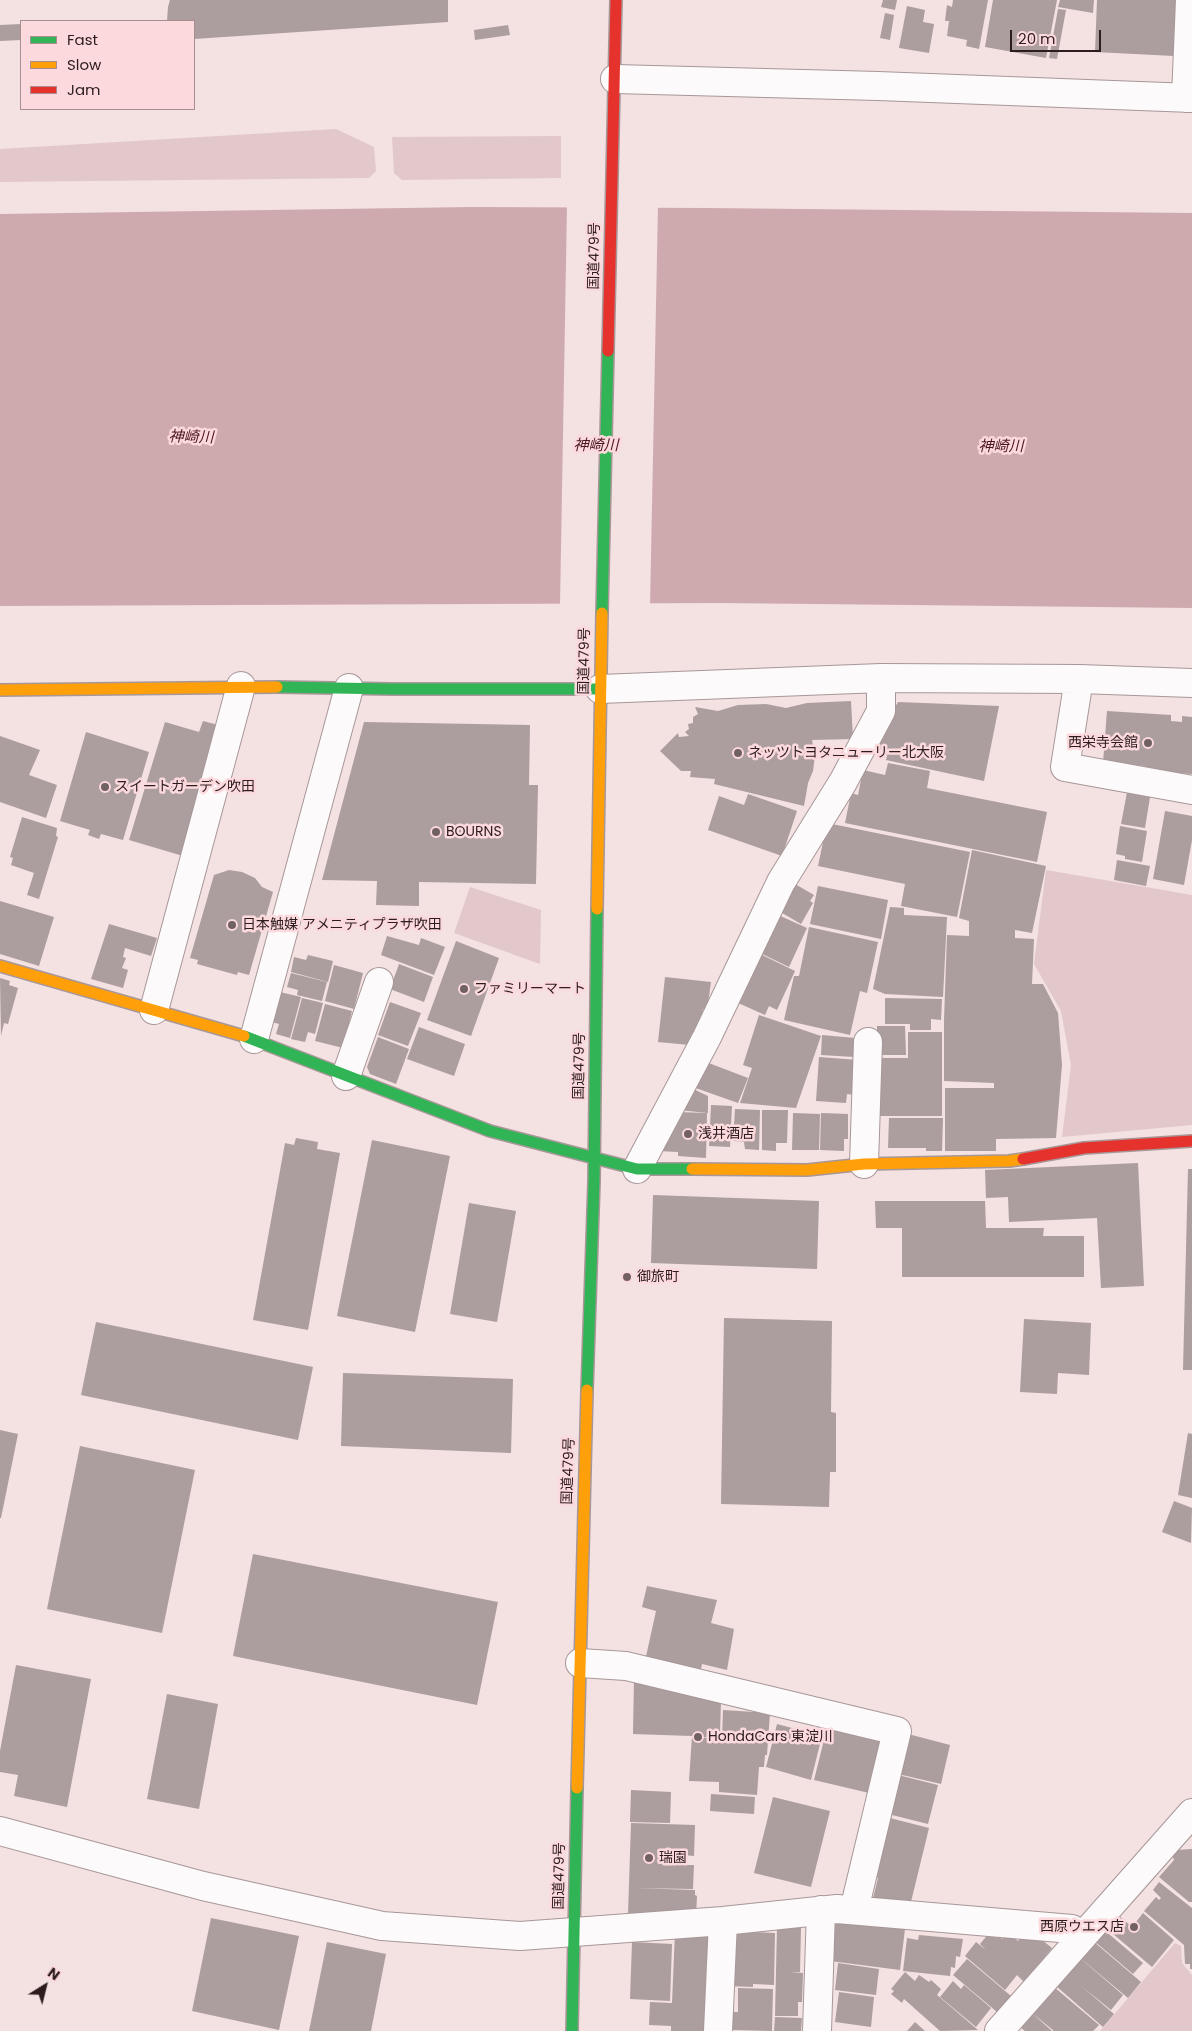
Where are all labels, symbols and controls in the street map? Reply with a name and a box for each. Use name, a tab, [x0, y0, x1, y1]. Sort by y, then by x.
legend	[20, 20, 195, 110]
scale bar	[1012, 20, 1103, 52]
text: 20 m	[1018, 28, 1056, 49]
text: Fast	[67, 29, 98, 50]
text: Slow	[67, 54, 101, 75]
text: Jam	[67, 79, 101, 100]
street label: 国道479号	[586, 222, 604, 290]
water label: 神崎川	[168, 429, 214, 447]
water label: 神崎川	[574, 437, 618, 455]
water label: 神崎川	[979, 438, 1023, 456]
street label: 国道479号	[576, 627, 594, 695]
place label: 西栄寺会館	[1068, 735, 1138, 751]
marker: 西栄寺会館	[1142, 737, 1154, 749]
place label: ネッツトヨタニューリー北大阪	[748, 745, 944, 761]
marker: ネッツトヨタニューリー北大阪	[732, 747, 744, 759]
place label: スイートガーデン吹田	[115, 779, 255, 795]
marker: スイートガーデン吹田	[99, 781, 111, 793]
place label: BOURNS	[446, 824, 502, 840]
marker: BOURNS	[430, 826, 442, 838]
place label: 日本触媒 アメニティプラザ吹田	[242, 917, 442, 933]
marker: 日本触媒 アメニティプラザ吹田	[226, 919, 238, 931]
place label: ファミリーマート	[474, 981, 586, 997]
marker: ファミリーマート	[458, 983, 470, 995]
street label: 国道479号	[571, 1032, 589, 1100]
place label: 浅井酒店	[698, 1126, 754, 1142]
marker: 浅井酒店	[682, 1128, 694, 1140]
place label: 御旅町	[637, 1269, 679, 1285]
marker: 御旅町	[621, 1271, 633, 1283]
street label: 国道479号	[559, 1437, 579, 1505]
place label: HondaCars 東淀川	[708, 1729, 833, 1745]
marker: HondaCars 東淀川	[692, 1731, 704, 1743]
street label: 国道479号	[551, 1842, 569, 1910]
place label: 瑞園	[659, 1850, 687, 1866]
marker: 瑞園	[643, 1852, 655, 1864]
place label: 西原ウエス店	[1040, 1919, 1124, 1935]
marker: 西原ウエス店	[1128, 1921, 1140, 1933]
north arrow	[20, 1961, 70, 2011]
text: N	[44, 1963, 64, 1985]

